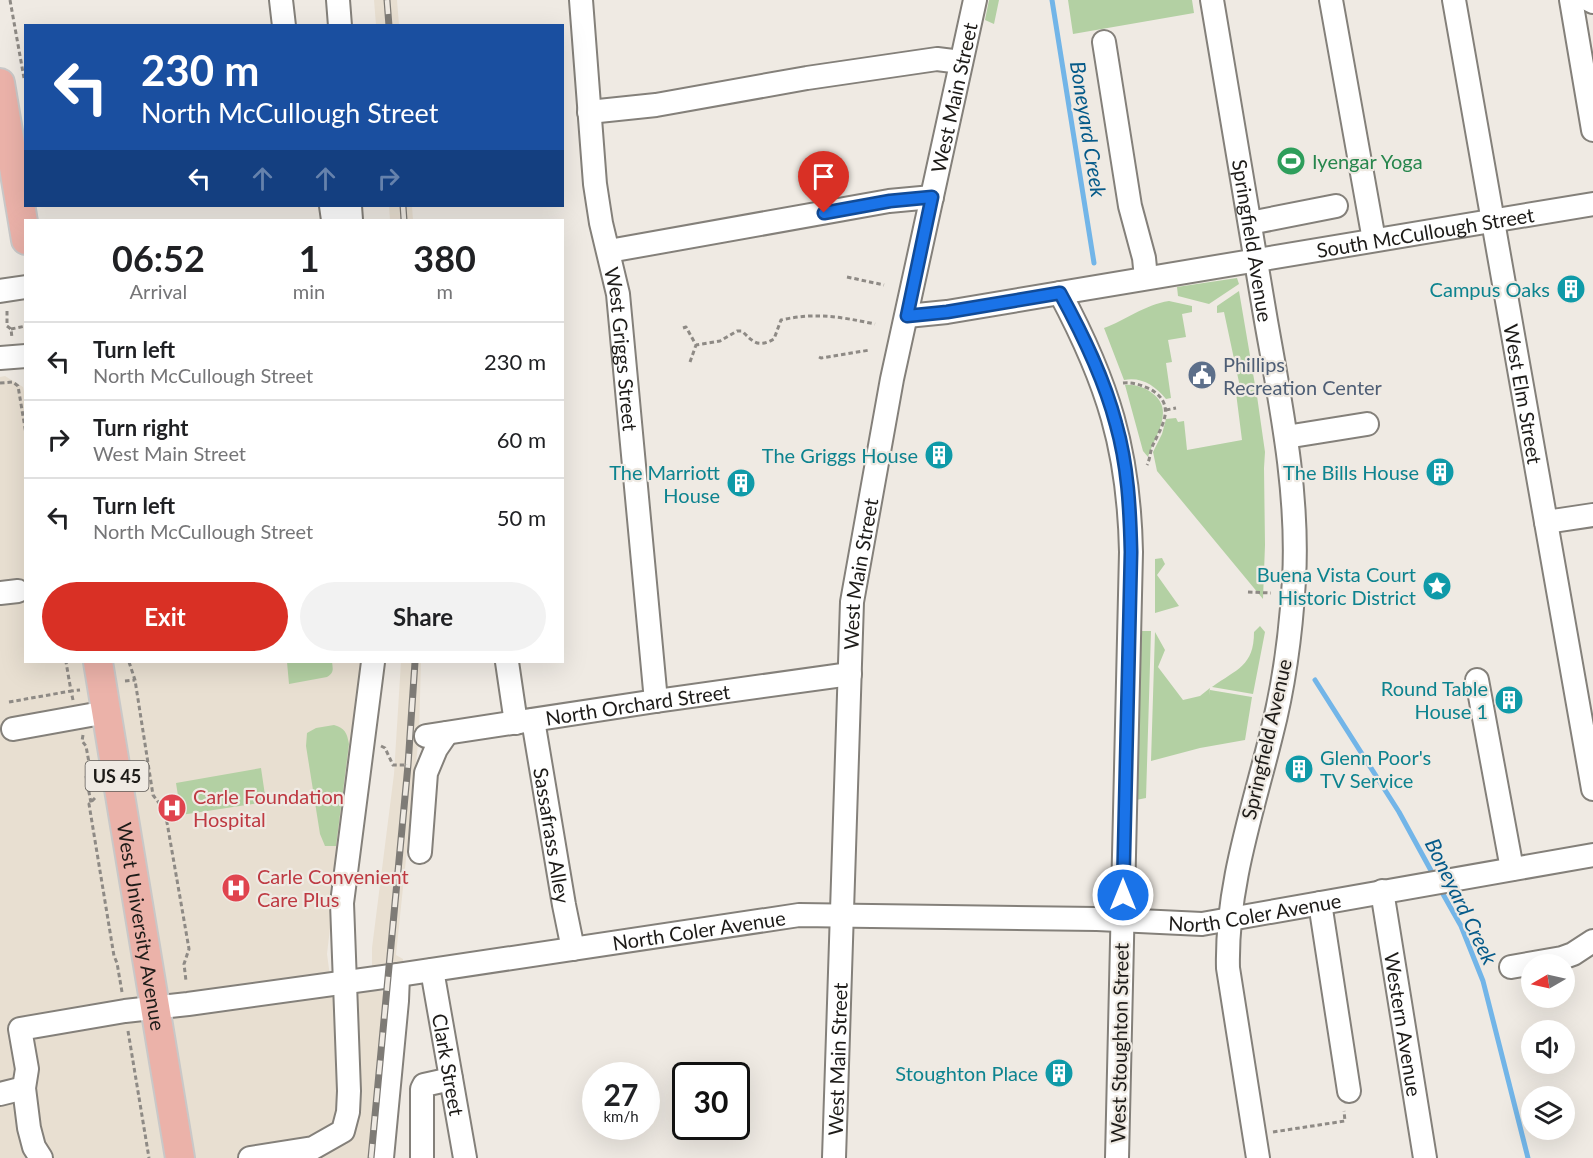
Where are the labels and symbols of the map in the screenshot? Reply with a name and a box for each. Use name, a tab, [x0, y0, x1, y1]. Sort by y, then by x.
street label: West Main Street	[926, 20, 982, 175]
water label: Boneyard Creek	[1066, 59, 1112, 200]
sports icon: Iyengar Yoga	[1275, 145, 1307, 177]
place label: Iyengar Yoga	[1312, 149, 1423, 173]
pin	[798, 151, 849, 213]
street label: Springfield Avenue	[1228, 158, 1278, 323]
street label: South McCullough Street	[1315, 202, 1536, 262]
street label: West Griggs Street	[600, 264, 643, 432]
building icon: Campus Oaks	[1555, 273, 1587, 305]
place label: Campus Oaks	[1430, 277, 1550, 301]
street label: West Elm Street	[1499, 322, 1548, 466]
place label: Phillips Recreation Center	[1223, 352, 1383, 399]
public building icon: Phillips Recreation Center	[1186, 359, 1218, 391]
building icon: The Griggs House	[923, 439, 955, 471]
place label: The Griggs House	[762, 443, 918, 467]
building icon: The Bills House	[1424, 456, 1456, 488]
place label: The Marriott House	[609, 460, 720, 507]
place label: The Bills House	[1283, 460, 1419, 484]
building icon: The Marriott House	[725, 467, 757, 499]
street label: West Main Street	[838, 496, 882, 650]
place label: Buena Vista Court Historic District	[1257, 562, 1416, 609]
place icon: Buena Vista Court Historic District	[1421, 570, 1453, 602]
street label: Springfield Avenue	[1236, 656, 1296, 822]
place label: Round Table House 1	[1381, 676, 1488, 723]
street label: North Orchard Street	[544, 679, 731, 730]
building icon: Round Table House 1	[1493, 684, 1525, 716]
place label: Glenn Poor's TV Service	[1320, 745, 1431, 792]
building icon: Glenn Poor's TV Service	[1283, 753, 1315, 785]
road number: US 45	[86, 761, 148, 791]
street label: Sassafrass Alley	[529, 766, 576, 906]
place label: Carle Foundation Hospital	[193, 784, 344, 831]
hospital icon: Carle Foundation Hospital	[156, 792, 188, 824]
street label: West University Avenue	[113, 821, 171, 1032]
water label: Boneyard Creek	[1421, 834, 1504, 969]
position arrow	[1091, 863, 1155, 927]
place label: Carle Convenient Care Plus	[257, 864, 409, 911]
hospital icon: Carle Convenient Care Plus	[220, 872, 252, 904]
street label: North Coler Avenue	[1168, 888, 1343, 936]
street label: North Coler Avenue	[611, 905, 787, 955]
street label: West Stoughton Street	[1105, 943, 1133, 1143]
street label: Western Avenue	[1380, 950, 1427, 1098]
north arrow	[1521, 954, 1575, 1008]
street label: West Main Street	[823, 982, 852, 1136]
street label: Clark Street	[428, 1012, 469, 1118]
building icon: Stoughton Place	[1043, 1057, 1075, 1089]
place label: Stoughton Place	[895, 1061, 1038, 1085]
speed limit sign: 30	[672, 1062, 750, 1140]

